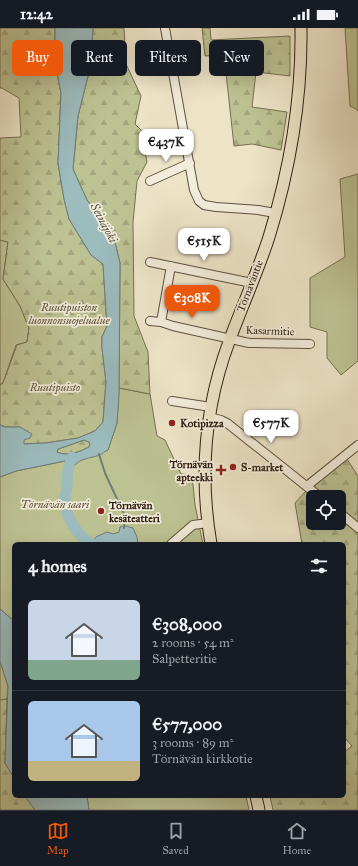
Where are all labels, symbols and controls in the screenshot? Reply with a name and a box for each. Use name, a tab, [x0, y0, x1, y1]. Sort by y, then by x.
text: 12:42	[20, 5, 53, 23]
chip: Buy	[12, 40, 63, 76]
chip: Rent	[71, 40, 127, 76]
chip: Filters	[135, 40, 201, 76]
chip: New	[209, 40, 264, 76]
pin: €437K	[138, 129, 194, 163]
text: €437K	[148, 134, 184, 150]
water label: Seinäjoki	[86, 200, 121, 246]
pin: €515K	[176, 228, 232, 262]
text: €515K	[187, 233, 221, 249]
street label: Törnäväntie	[234, 258, 266, 314]
pin: €308K	[164, 285, 220, 319]
text: €308K	[174, 290, 210, 306]
park label: Ruutipuiston luonnonsuojelualue	[27, 301, 110, 327]
street label: Kasarmitie	[245, 324, 295, 338]
park label: Ruutipuisto	[29, 381, 80, 395]
pin: €577K	[243, 410, 299, 444]
text: €577K	[252, 415, 290, 431]
place label: Kotipizza	[180, 417, 224, 431]
marker: Kotipizza	[167, 418, 177, 428]
place label: Törnävän apteekki	[169, 458, 214, 485]
place label: S-market	[241, 461, 283, 474]
marker: S-market	[228, 462, 238, 472]
marker: Törnävän apteekki	[216, 465, 226, 475]
map controls	[306, 490, 346, 530]
button: locate	[306, 490, 346, 530]
park label: Törnävän saari	[21, 498, 90, 511]
place label: Törnävän kesäteatteri	[108, 499, 161, 525]
marker: Törnävän kesäteatteri	[96, 506, 106, 516]
icon: filters	[308, 555, 330, 577]
text: 4 homes	[28, 556, 87, 577]
text: €308,000	[152, 614, 222, 635]
icon: home	[60, 616, 108, 664]
text: 2 rooms · 54 m²	[152, 635, 234, 651]
text: Salpetteritie	[152, 651, 217, 667]
text: €577,000	[152, 714, 222, 735]
icon: home	[60, 717, 108, 765]
text: 3 rooms · 89 m²	[152, 735, 234, 751]
text: Törnävän kirkkotie	[152, 751, 253, 767]
tab: Map	[47, 820, 69, 857]
tab: Saved	[163, 820, 189, 857]
tab: Home	[282, 820, 311, 857]

